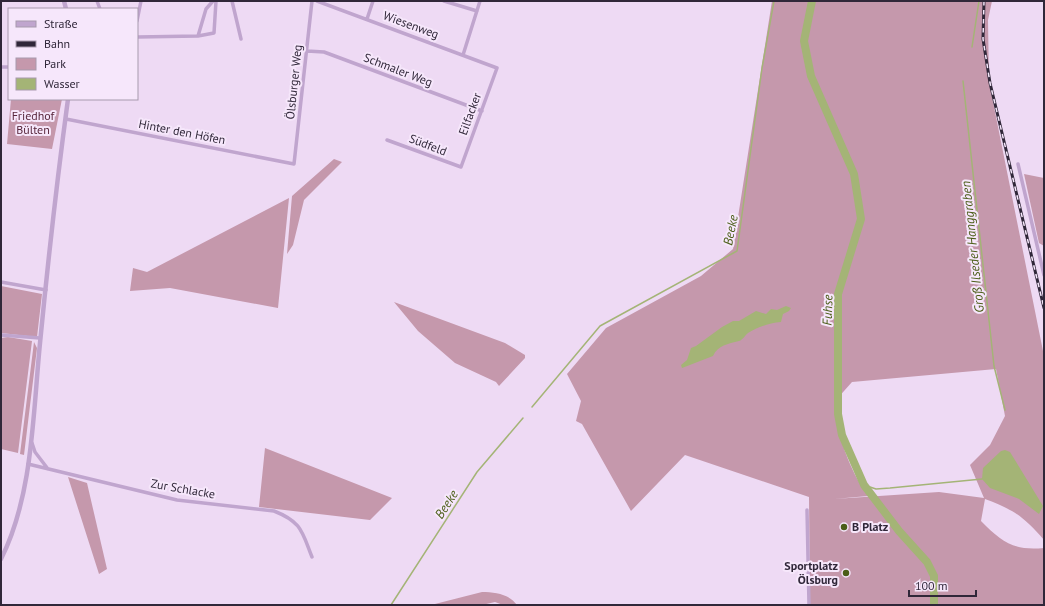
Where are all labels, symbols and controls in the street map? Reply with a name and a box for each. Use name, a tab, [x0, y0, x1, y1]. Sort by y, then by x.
legend	[8, 8, 138, 100]
street label: Wiesenweg	[381, 8, 441, 42]
text: Straße	[44, 16, 78, 31]
text: Bahn	[44, 36, 70, 51]
street label: Ölsburger Weg	[282, 44, 305, 120]
street label: Schmaler Weg	[362, 50, 435, 90]
text: Park	[44, 56, 66, 71]
text: Wasser	[44, 76, 80, 91]
street label: Eilfacker	[455, 91, 484, 137]
park label: Friedhof Bülten	[12, 108, 56, 137]
street label: Hinter den Höfen	[137, 116, 227, 147]
street label: Südfeld	[407, 131, 449, 159]
water label: Groß Ilseder Hanggraben	[957, 180, 988, 314]
water label: Beeke	[719, 213, 742, 247]
water label: Fuhse	[818, 294, 837, 326]
street label: Zur Schlacke	[150, 475, 216, 502]
water label: Beeke	[431, 487, 462, 522]
place label: B Platz	[852, 519, 889, 534]
marker: B Platz	[839, 522, 849, 532]
place label: Sportplatz Ölsburg	[784, 558, 838, 587]
marker: Sportplatz Ölsburg	[841, 568, 851, 578]
scale bar	[909, 572, 976, 598]
text: 100 m	[915, 578, 948, 593]

